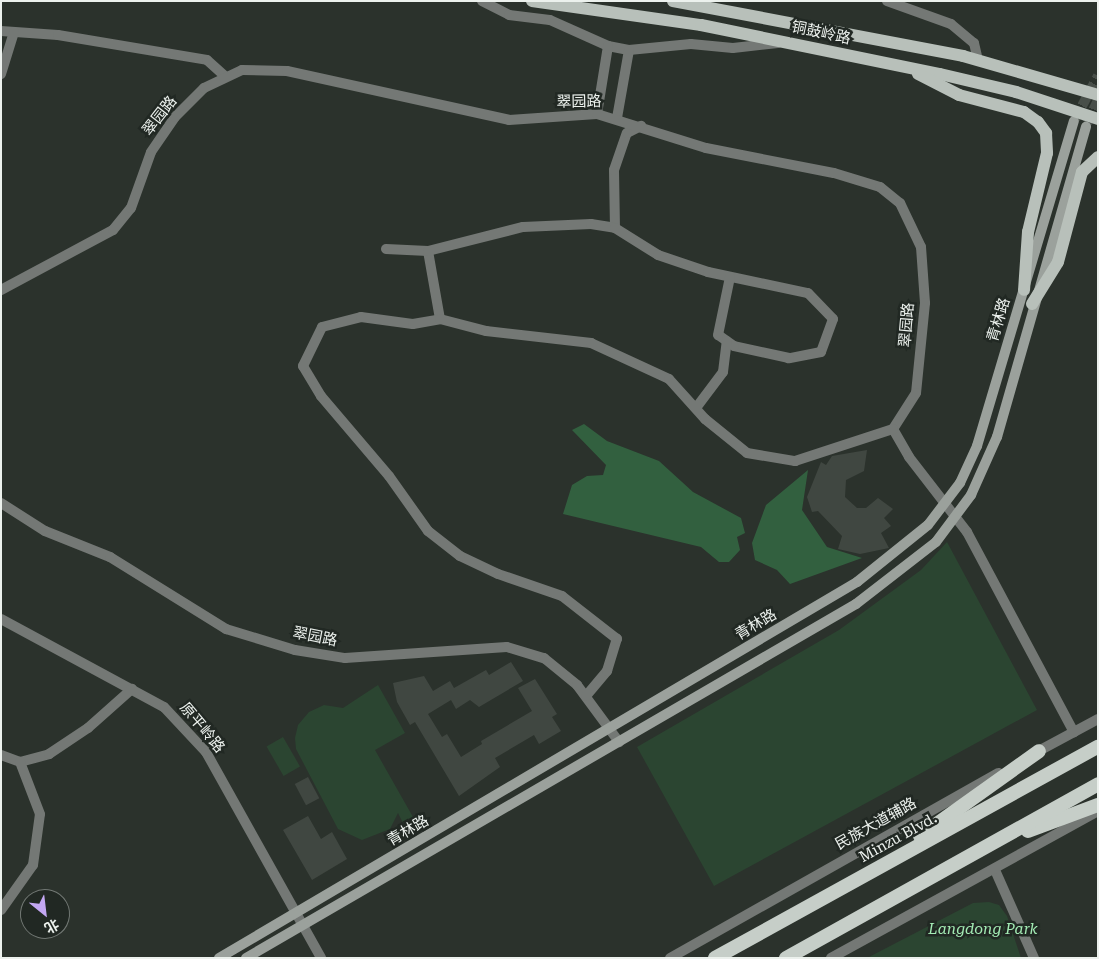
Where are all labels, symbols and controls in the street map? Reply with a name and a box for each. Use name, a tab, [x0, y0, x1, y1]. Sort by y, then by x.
street label: 铜鼓岭路	[790, 18, 852, 48]
street label: 翠园路	[139, 93, 181, 139]
street label: 翠园路	[556, 93, 602, 111]
street label: 青林路	[984, 296, 1014, 344]
street label: 翠园路	[896, 302, 918, 348]
street label: 青林路	[732, 606, 780, 644]
street label: 翠园路	[291, 624, 339, 650]
street label: 原平岭路	[176, 699, 228, 757]
street label: 民族大道辅路	[832, 794, 920, 854]
street label: Minzu Blvd.	[856, 809, 940, 867]
street label: 青林路	[384, 812, 432, 850]
north arrow	[20, 889, 70, 939]
text: 北	[42, 916, 62, 937]
park label: Langdong Park	[928, 921, 1038, 939]

